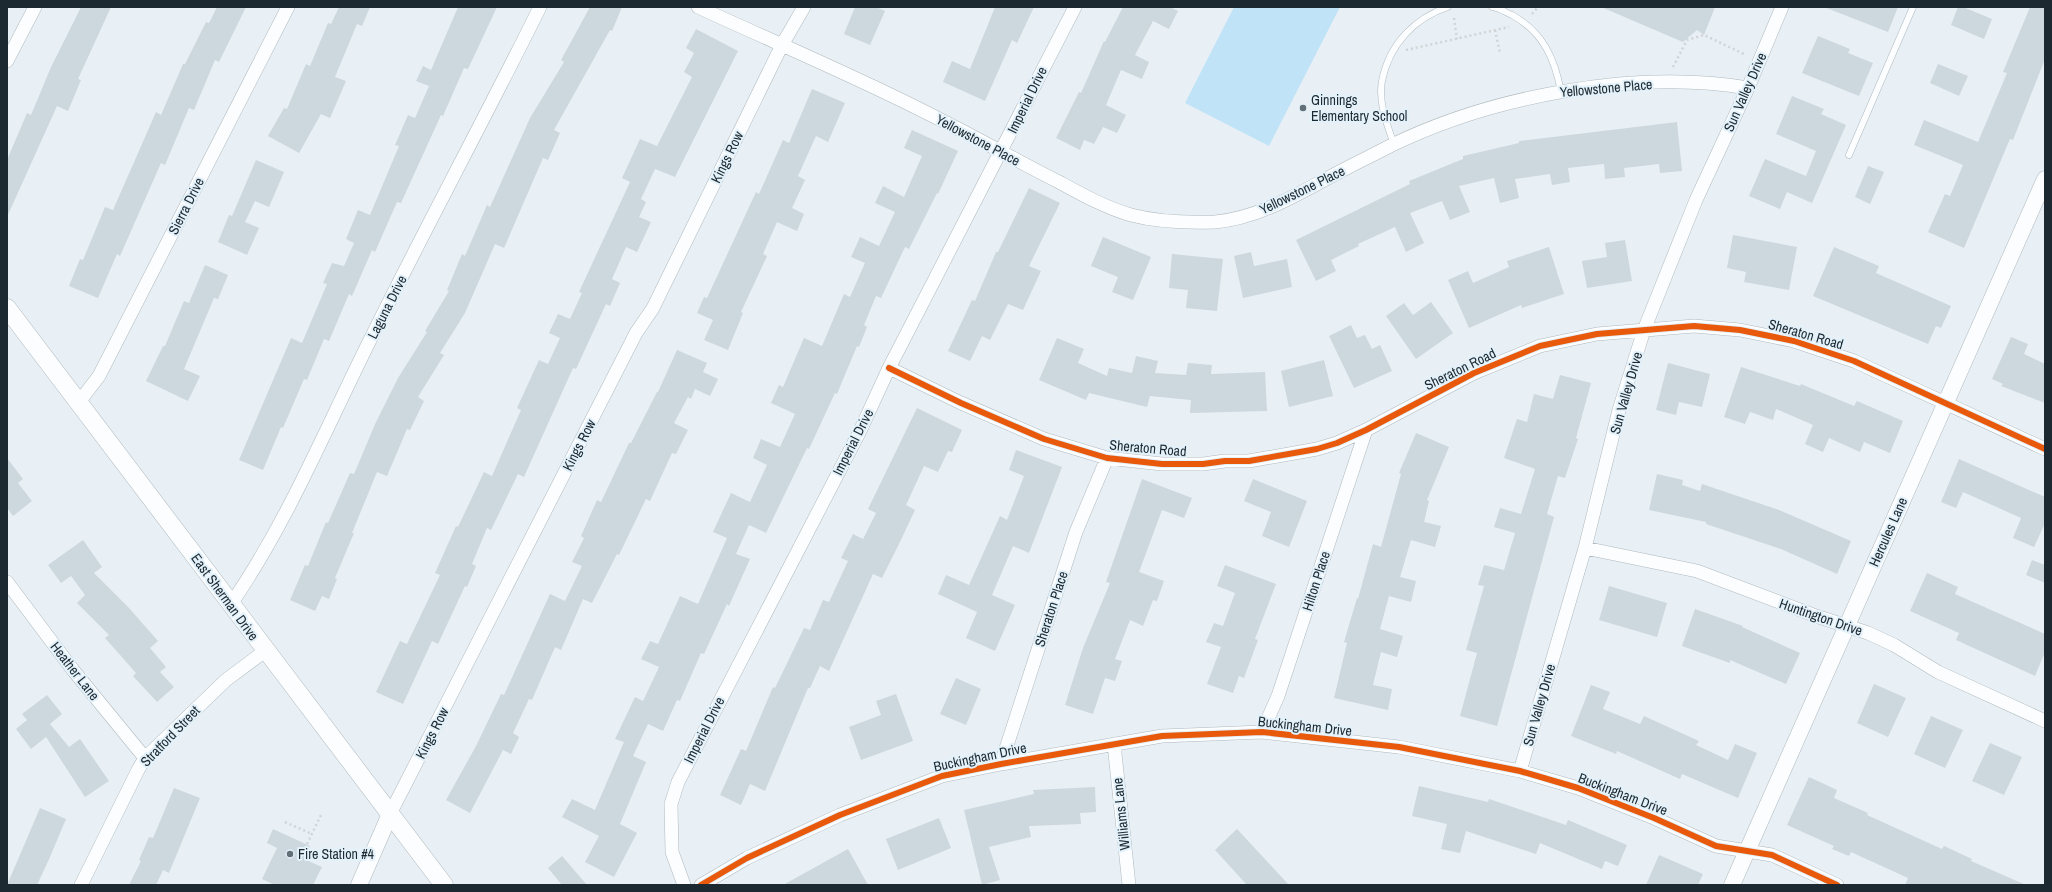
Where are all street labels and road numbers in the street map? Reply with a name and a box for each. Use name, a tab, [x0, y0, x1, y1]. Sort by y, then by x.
street label: Sun Valley Drive	[1720, 50, 1770, 134]
street label: Imperial Drive	[1003, 64, 1051, 136]
street label: Yellowstone Place	[1559, 75, 1653, 101]
street label: Yellowstone Place	[933, 110, 1023, 170]
street label: Kings Row	[707, 127, 748, 186]
street label: Yellowstone Place	[1256, 162, 1348, 218]
street label: Sierra Drive	[164, 174, 208, 238]
street label: Laguna Drive	[363, 272, 411, 342]
street label: Sheraton Road	[1766, 315, 1846, 353]
street label: Sheraton Road	[1421, 344, 1499, 394]
street label: Sun Valley Drive	[1606, 350, 1646, 436]
street label: Imperial Drive	[829, 406, 877, 478]
street label: Kings Row	[558, 416, 600, 474]
street label: Sheraton Road	[1109, 436, 1187, 460]
street label: Hercules Lane	[1865, 495, 1911, 569]
street label: Hilton Place	[1298, 549, 1334, 613]
street label: East Sherman Drive	[187, 550, 263, 644]
street label: Sheraton Place	[1030, 569, 1072, 649]
street label: Huntington Drive	[1777, 594, 1865, 640]
street label: Heather Lane	[46, 638, 104, 704]
street label: Sun Valley Drive	[1519, 662, 1559, 748]
street label: Imperial Drive	[680, 694, 728, 766]
street label: Stratford Street	[136, 702, 204, 770]
street label: Kings Row	[411, 704, 453, 762]
street label: Buckingham Drive	[1257, 712, 1353, 740]
street label: Buckingham Drive	[932, 738, 1028, 776]
street label: Buckingham Drive	[1576, 769, 1670, 819]
street label: Williams Lane	[1108, 777, 1134, 851]

